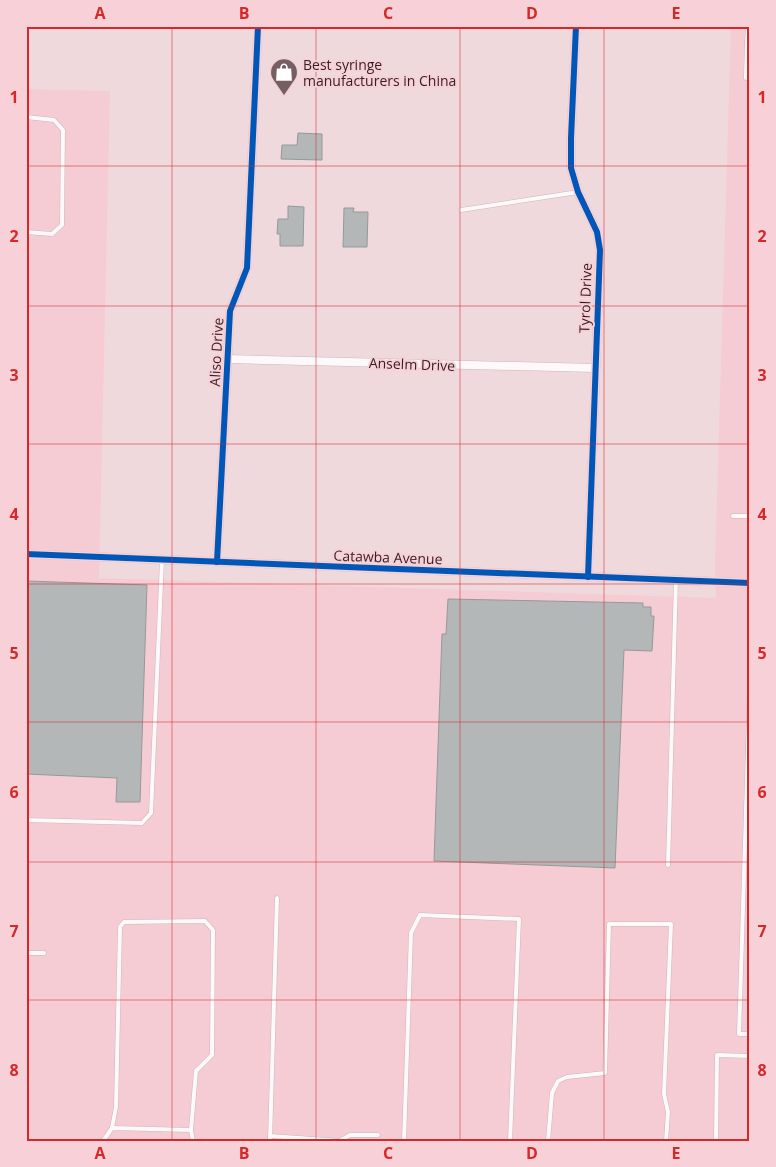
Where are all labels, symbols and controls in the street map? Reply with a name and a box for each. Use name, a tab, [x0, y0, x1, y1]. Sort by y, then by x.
text: A	[94, 2, 106, 24]
text: B	[239, 2, 249, 24]
text: C	[383, 2, 393, 24]
text: D	[526, 2, 538, 24]
text: E	[672, 2, 681, 24]
place label: Best syringe manufacturers in China	[303, 55, 456, 90]
shop icon: Best syringe manufacturers in China	[269, 57, 299, 96]
text: 1	[9, 86, 19, 108]
text: 1	[757, 86, 767, 108]
text: 2	[9, 225, 19, 247]
text: 2	[757, 225, 767, 247]
street label: Tyrol Drive	[574, 262, 596, 333]
street label: Aliso Drive	[205, 317, 227, 387]
street label: Anselm Drive	[369, 353, 456, 375]
text: 3	[9, 364, 19, 386]
text: 3	[757, 364, 767, 386]
text: 4	[9, 503, 19, 525]
text: 4	[757, 503, 767, 525]
street label: Catawba Avenue	[333, 546, 443, 568]
text: 5	[9, 642, 19, 664]
text: 5	[757, 642, 767, 664]
text: 6	[9, 781, 19, 803]
text: 6	[757, 781, 767, 803]
text: 7	[9, 920, 19, 942]
text: 7	[757, 920, 767, 942]
text: 8	[9, 1059, 19, 1081]
text: 8	[757, 1059, 767, 1081]
text: A	[94, 1142, 106, 1164]
text: B	[239, 1142, 249, 1164]
text: C	[383, 1142, 393, 1164]
text: D	[526, 1142, 538, 1164]
text: E	[672, 1142, 681, 1164]

